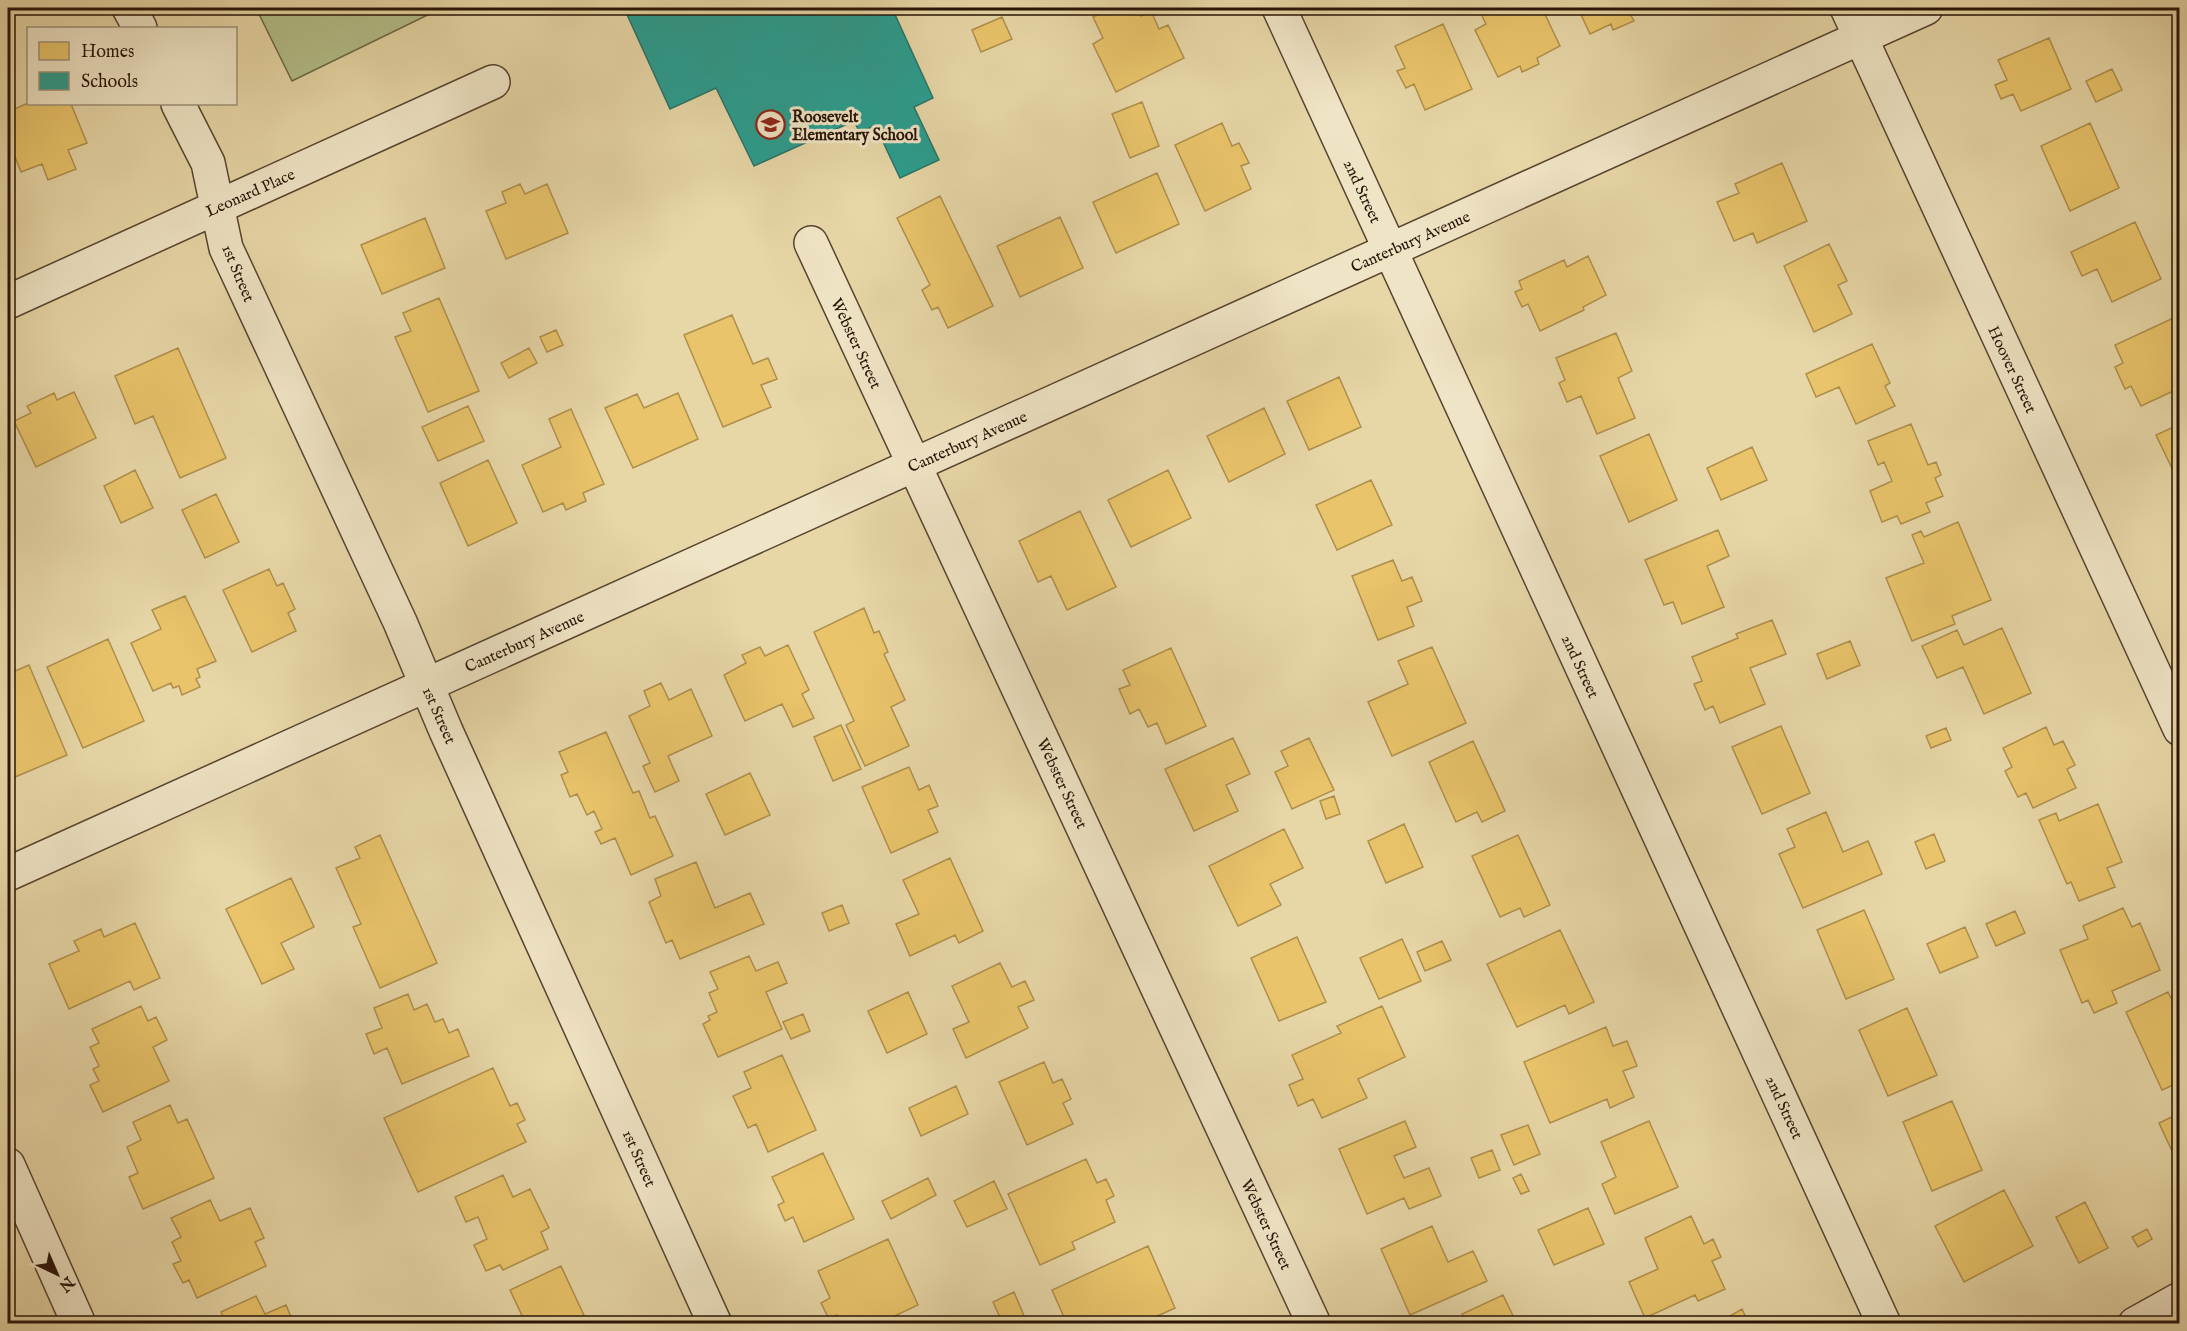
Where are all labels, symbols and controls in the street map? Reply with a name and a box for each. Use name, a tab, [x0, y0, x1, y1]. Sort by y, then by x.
legend	[27, 27, 237, 105]
text: Homes	[81, 41, 134, 64]
text: Schools	[81, 71, 138, 94]
place label: Roosevelt Elementary School	[792, 108, 918, 146]
school or university icon: Roosevelt Elementary School	[755, 109, 787, 141]
street label: 2nd Street	[1338, 157, 1385, 227]
street label: Leonard Place	[203, 165, 299, 222]
street label: Canterbury Avenue	[1348, 208, 1474, 278]
street label: 1st Street	[216, 242, 258, 306]
street label: Webster Street	[825, 295, 885, 393]
street label: Hoover Street	[1982, 323, 2040, 417]
street label: Canterbury Avenue	[905, 408, 1031, 478]
street label: Canterbury Avenue	[462, 608, 588, 678]
street label: 2nd Street	[1556, 632, 1603, 702]
street label: 1st Street	[417, 684, 460, 748]
street label: Webster Street	[1031, 735, 1091, 833]
street label: 2nd Street	[1760, 1073, 1807, 1143]
street label: 1st Street	[617, 1127, 660, 1191]
street label: Webster Street	[1235, 1176, 1295, 1274]
north arrow	[27, 1244, 87, 1304]
text: N	[54, 1271, 79, 1295]

